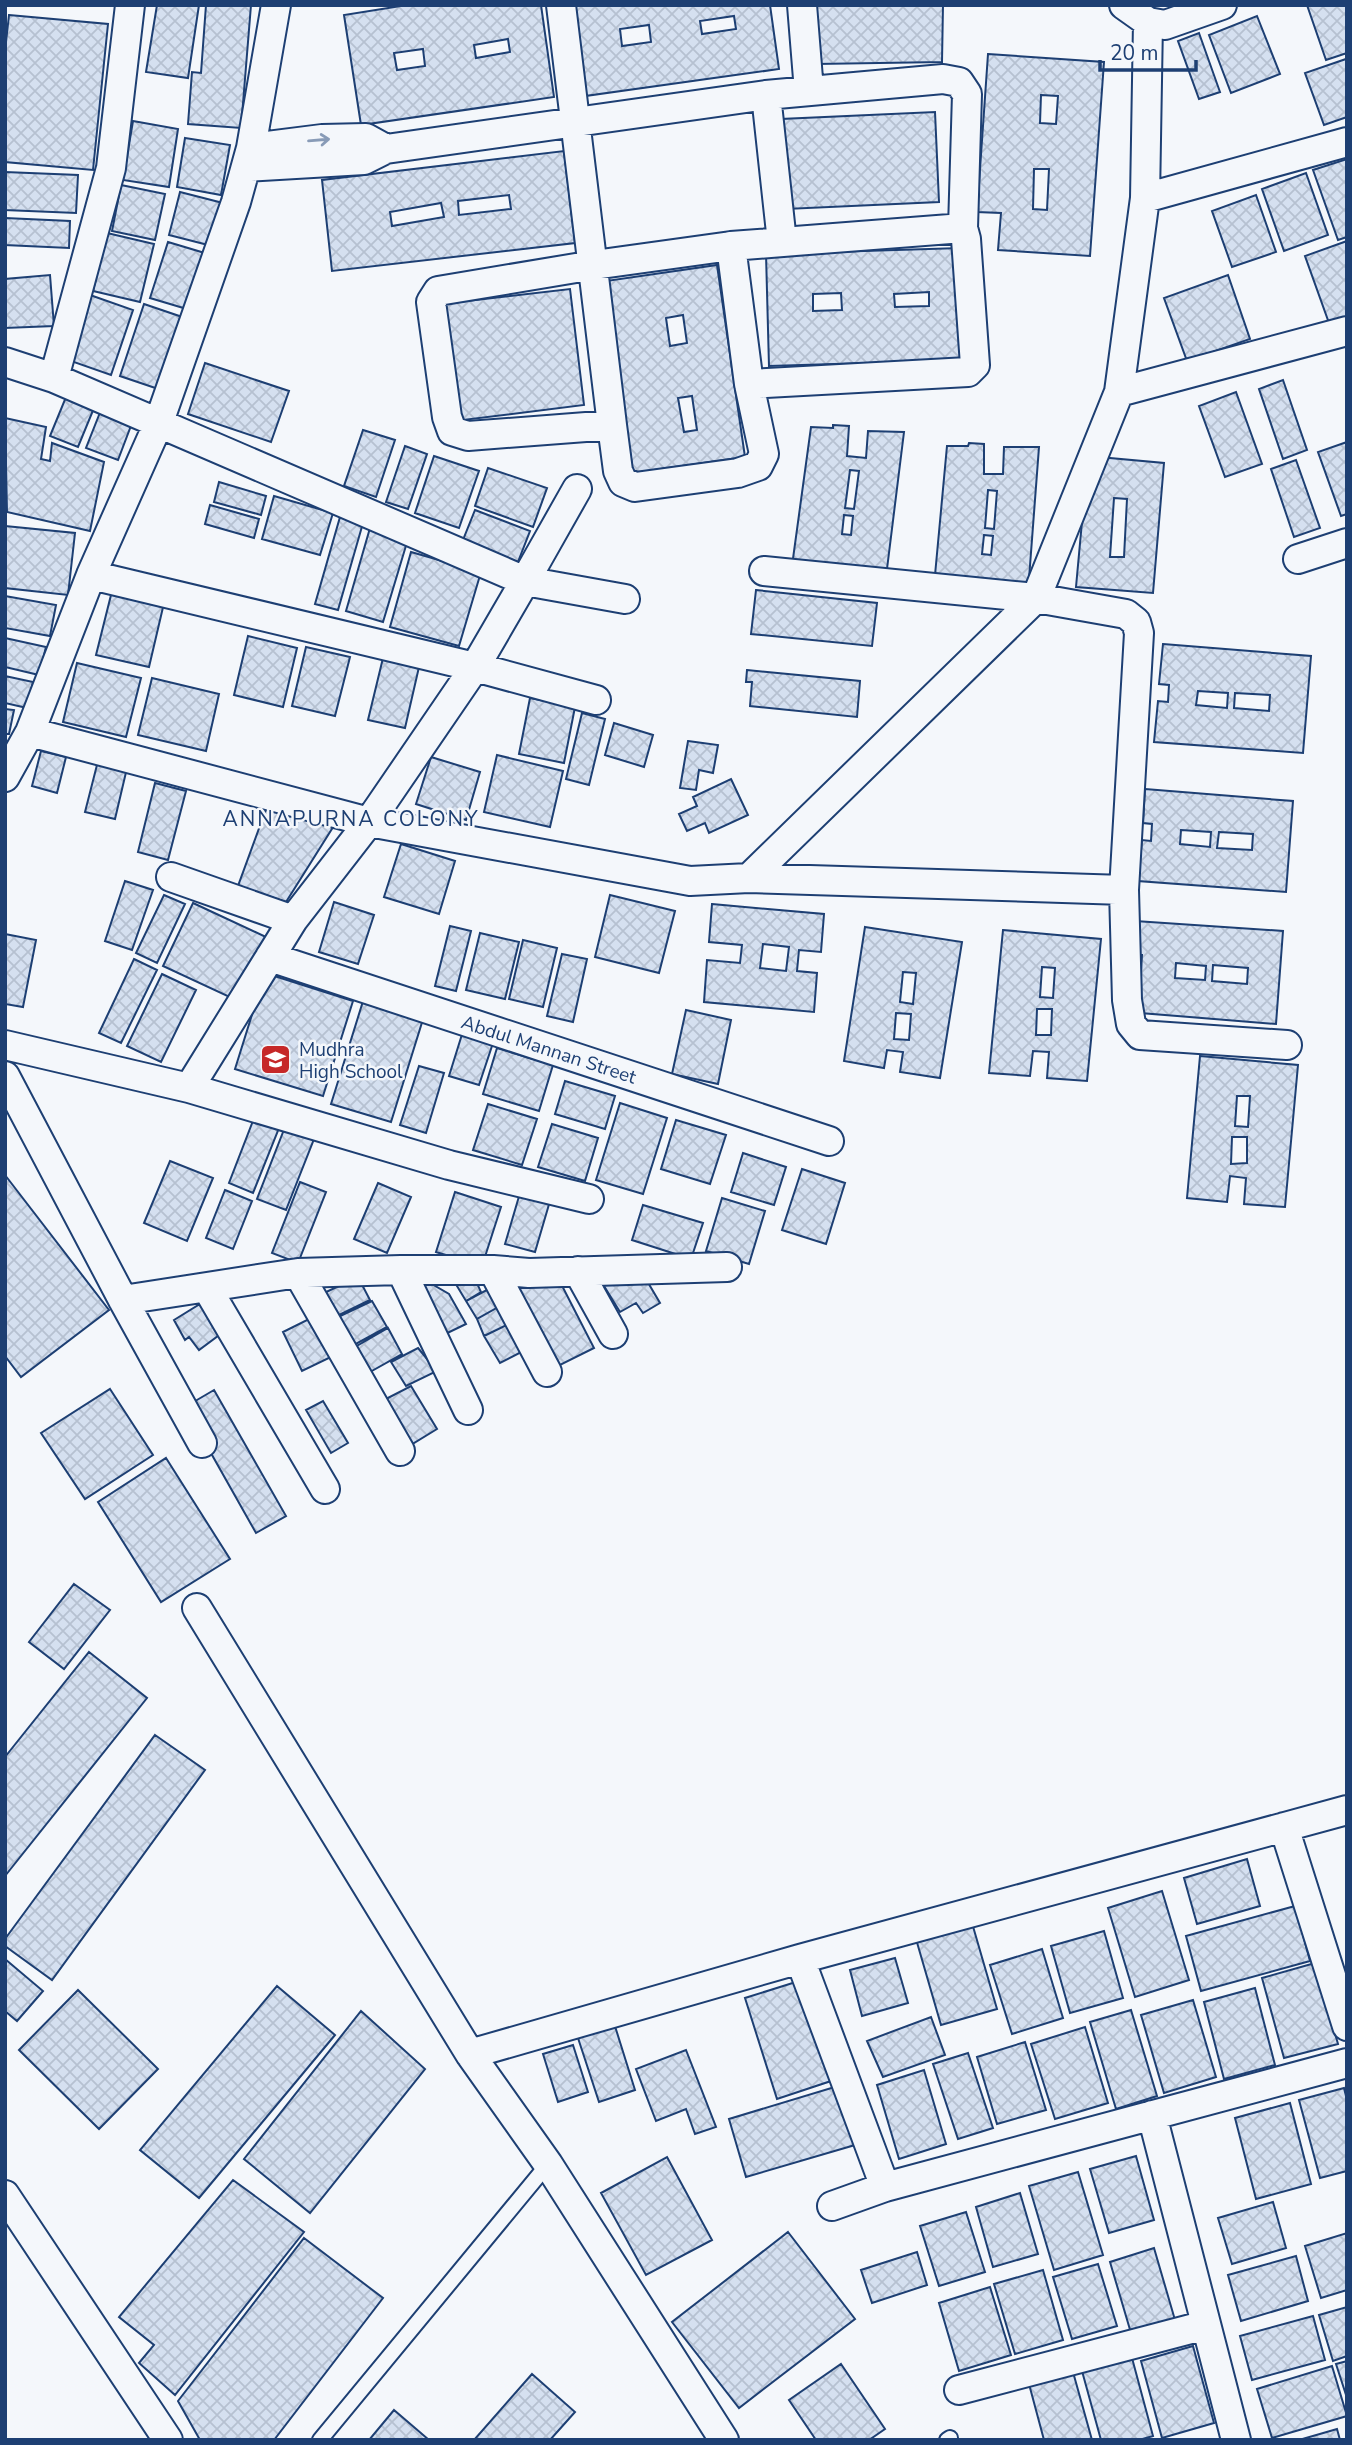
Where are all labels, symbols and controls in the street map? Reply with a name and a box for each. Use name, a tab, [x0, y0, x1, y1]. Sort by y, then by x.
scale bar	[1100, 28, 1196, 72]
text: 20 m	[1110, 39, 1159, 67]
one-way arrow	[307, 133, 330, 146]
district label: ANNAPURNA COLONY	[222, 805, 480, 833]
street label: Abdul Mannan Street	[458, 1009, 640, 1091]
place label: Mudhra High School	[299, 1037, 403, 1085]
school or university icon: Mudhra High School	[259, 1043, 293, 1077]

